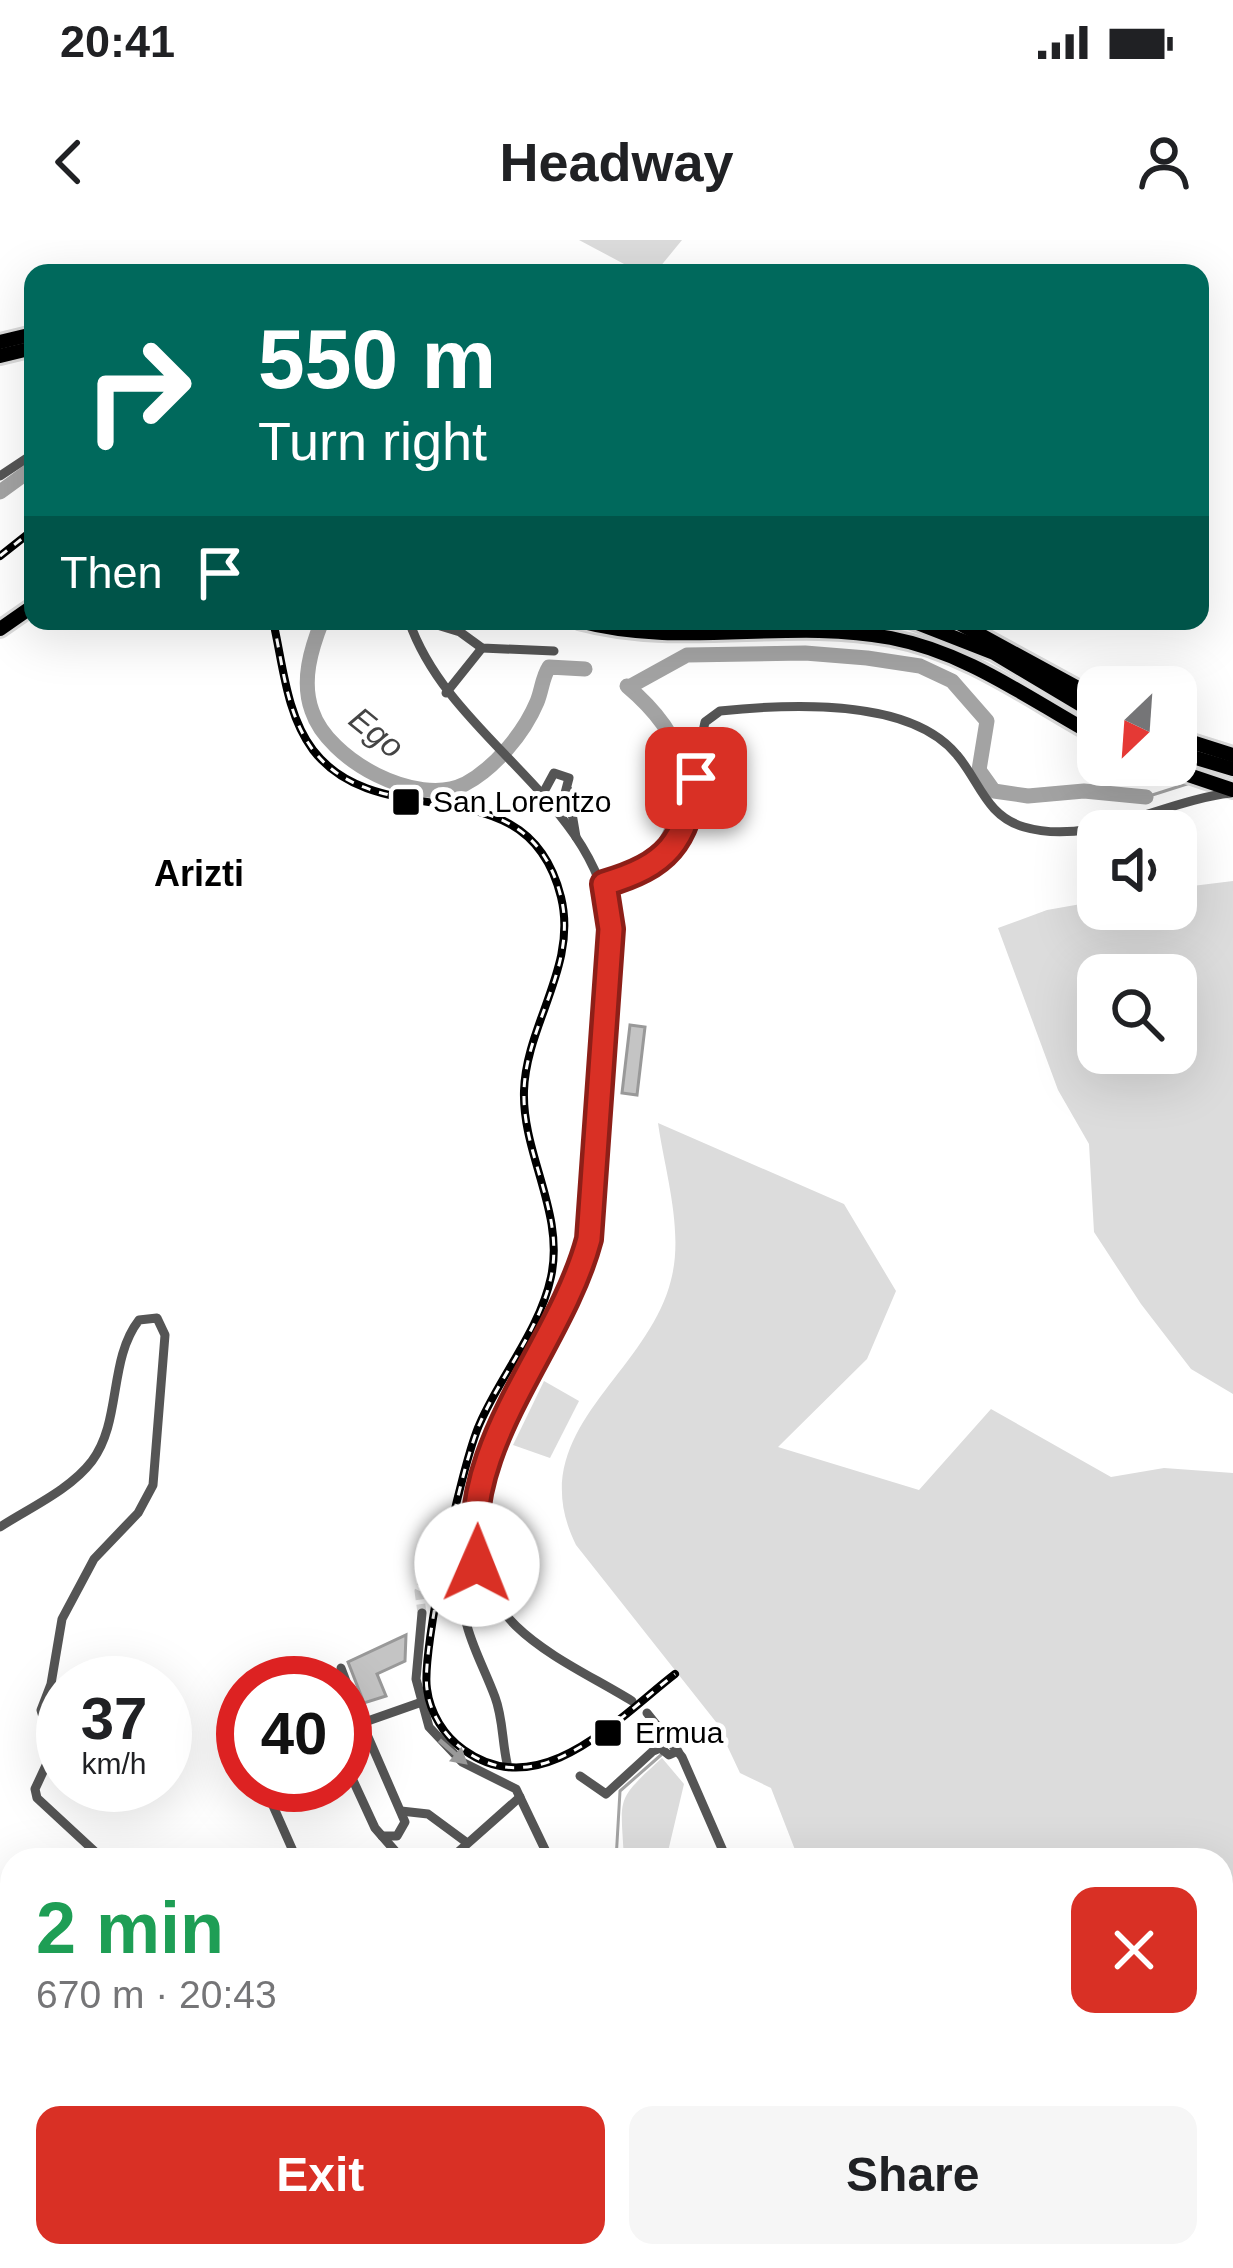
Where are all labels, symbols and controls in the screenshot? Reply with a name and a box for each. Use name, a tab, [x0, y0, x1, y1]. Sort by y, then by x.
text: 20:41	[60, 16, 175, 67]
icon: back	[36, 129, 102, 195]
icon: person	[1131, 129, 1197, 195]
text: Headway	[499, 132, 734, 192]
icon: right	[60, 312, 216, 468]
text: 550 m	[258, 312, 496, 406]
text: Turn right	[258, 411, 487, 471]
icon: arrive	[187, 540, 253, 606]
text: Then	[60, 547, 163, 598]
north arrow	[1077, 666, 1197, 786]
map controls	[1077, 666, 1197, 1074]
water label: Ego	[342, 700, 411, 765]
pin	[645, 727, 747, 829]
icon: arrive	[663, 745, 729, 811]
place label: San Lorentzo	[433, 785, 611, 818]
marker: San Lorentzo	[390, 786, 422, 818]
button: sound	[1077, 810, 1197, 930]
district label: Arizti	[154, 853, 244, 894]
button: search	[1077, 954, 1197, 1074]
position arrow	[414, 1501, 540, 1627]
speed limit sign: 40	[216, 1656, 372, 1812]
text: 37	[81, 1685, 147, 1752]
place label: Ermua	[635, 1716, 724, 1749]
marker: Ermua	[592, 1717, 624, 1749]
one-way arrow	[437, 1738, 467, 1764]
text: km/h	[81, 1747, 147, 1780]
button: close	[1071, 1887, 1197, 2013]
text: 2 min	[36, 1888, 224, 1968]
text: 670 m · 20:43	[36, 1973, 277, 2016]
button: Exit	[36, 2106, 605, 2244]
button: Share	[629, 2106, 1197, 2244]

